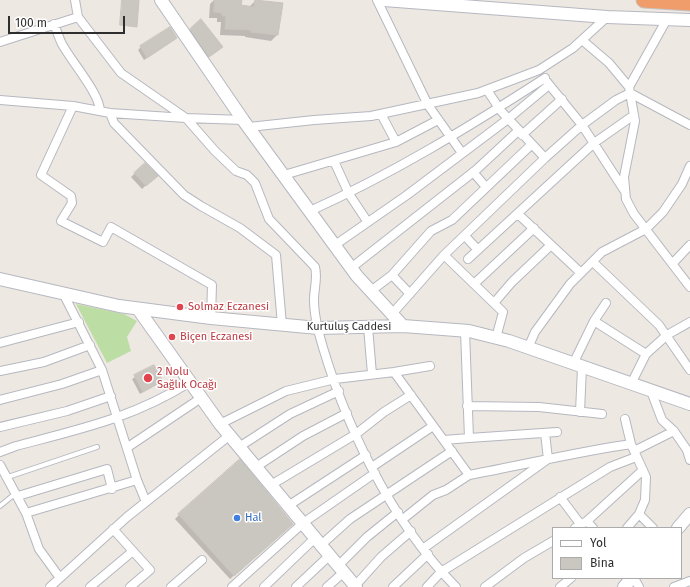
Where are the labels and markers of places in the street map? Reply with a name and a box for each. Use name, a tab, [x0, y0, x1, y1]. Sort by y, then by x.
place label: Solmaz Eczanesi	[188, 300, 269, 314]
marker: Solmaz Eczanesi	[175, 302, 185, 312]
place label: Biçen Eczanesi	[180, 330, 252, 344]
marker: Biçen Eczanesi	[167, 332, 177, 342]
place label: 2 Nolu Sağlık Ocağı	[157, 365, 217, 391]
marker: 2 Nolu Sağlık Ocağı	[142, 372, 154, 384]
place label: Hal	[245, 511, 262, 525]
marker: Hal	[232, 513, 242, 523]

